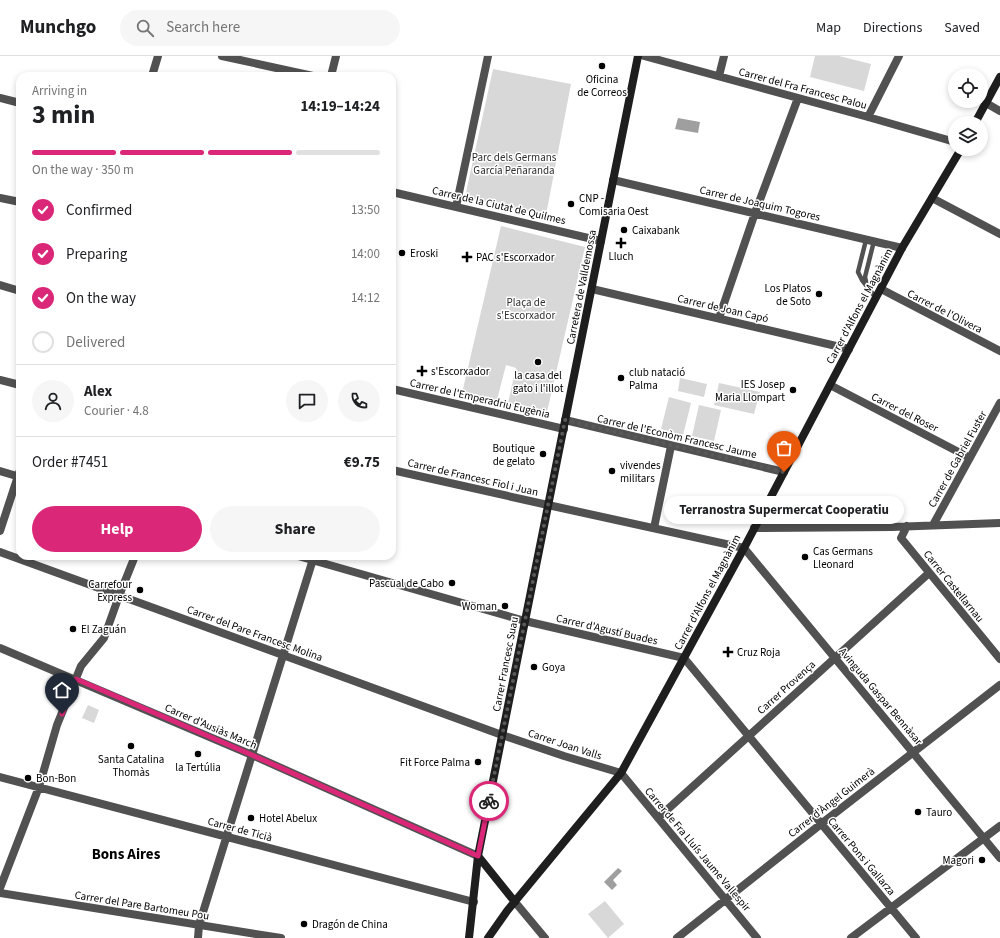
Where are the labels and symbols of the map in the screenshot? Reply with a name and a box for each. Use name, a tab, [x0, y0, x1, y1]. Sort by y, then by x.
marker: Oficina de Correos	[597, 61, 607, 71]
street label: Carrer del Fra Francesc Palou	[737, 64, 869, 113]
place label: Oficina de Correos	[577, 72, 627, 100]
park label: Parc dels Germans García Peñaranda	[472, 150, 557, 178]
street label: Carrer de Joaquim Togores	[698, 182, 822, 225]
street label: Carrer de la Ciutat de Quilmes	[431, 183, 568, 228]
place label: CNP - Comisaria Oest	[579, 191, 649, 219]
marker: CNP - Comisaria Oest	[566, 199, 576, 209]
place label: Caixabank	[632, 223, 680, 238]
marker: Caixabank	[619, 225, 629, 235]
street label: Carretera de Valldemossa	[563, 228, 600, 346]
marker: Lluch	[616, 238, 626, 248]
place label: Eroski	[410, 246, 438, 261]
street label: Carrer d'Alfons el Magnànim	[823, 246, 896, 367]
marker: Eroski	[397, 248, 407, 258]
place label: Lluch	[608, 249, 634, 264]
place label: PAC s'Escorxador	[476, 250, 555, 265]
marker: PAC s'Escorxador	[461, 251, 473, 263]
place label: Los Platos de Soto	[764, 281, 811, 309]
street label: Carrer de l'Olivera	[905, 286, 985, 337]
marker: Los Platos de Soto	[814, 289, 824, 299]
street label: Carrer de Joan Capó	[676, 291, 770, 326]
park label: Plaça de s'Escorxador	[497, 295, 555, 323]
marker: la casa del gato i l'illot	[533, 357, 543, 367]
place label: s'Escorxador	[431, 364, 490, 379]
marker: s'Escorxador	[416, 365, 428, 377]
place label: club natació Palma	[629, 365, 685, 393]
place label: la casa del gato i l'illot	[513, 368, 564, 396]
marker: club natació Palma	[616, 373, 626, 383]
street label: Carrer de l'Emperadriu Eugènia	[408, 375, 551, 422]
place label: IES Josep Maria Llompart	[715, 377, 785, 405]
marker: IES Josep Maria Llompart	[788, 385, 798, 395]
street label: Carrer del Roser	[869, 389, 941, 436]
street label: Carrer de Gabriel Fuster	[925, 408, 990, 510]
street label: Carrer de l'Econòm Francesc Jaume	[595, 411, 759, 462]
pin	[767, 431, 801, 472]
place label: Boutique de gelato	[493, 441, 536, 469]
marker: Boutique de gelato	[538, 449, 548, 459]
street label: Carrer de Francesc Fiol i Juan	[406, 455, 540, 500]
place label: vivendes militars	[620, 458, 661, 486]
marker: vivendes militars	[607, 466, 617, 476]
callout: Terranostra Supermercat Cooperatiu	[664, 496, 904, 524]
street label: Carrer d'Alfons el Magnànim	[671, 532, 744, 653]
place label: Cas Germans Lleonard	[813, 544, 873, 572]
street label: Carrer Castellarnau	[920, 547, 987, 625]
marker: Cas Germans Lleonard	[800, 552, 810, 562]
place label: Pascual de Cabo	[369, 576, 444, 591]
place label: Carrefour Express	[88, 577, 132, 605]
marker: Pascual de Cabo	[447, 578, 457, 588]
marker: Carrefour Express	[135, 585, 145, 595]
place label: Woman	[462, 599, 497, 614]
marker: Woman	[500, 601, 510, 611]
street label: Carrer del Pare Francesc Molina	[185, 602, 325, 665]
street label: Carrer d'Agustí Buades	[555, 611, 659, 649]
street label: Carrer Francesc Suau	[489, 615, 522, 713]
place label: El Zaguán	[81, 622, 126, 637]
marker: El Zaguán	[68, 624, 78, 634]
street label: Avinguda Gaspar Bennàsar	[835, 644, 926, 748]
place label: Cruz Roja	[737, 645, 780, 660]
marker: Cruz Roja	[722, 646, 734, 658]
street label: Carrer Provença	[754, 657, 819, 718]
place label: Goya	[542, 660, 565, 675]
marker: Goya	[529, 662, 539, 672]
pin	[45, 673, 79, 714]
street label: Carrer d'Ausiàs March	[162, 700, 259, 753]
street label: Carrer Joan Valls	[526, 725, 604, 764]
marker: Santa Catalina Thomàs	[126, 741, 136, 751]
marker: la Tertúlia	[193, 749, 203, 759]
place label: Santa Catalina Thomàs	[98, 752, 164, 780]
place label: Fit Force Palma	[400, 755, 470, 770]
marker: Fit Force Palma	[473, 757, 483, 767]
place label: la Tertúlia	[175, 760, 221, 775]
street label: Carrer d'Àngel Guimerà	[785, 764, 878, 841]
place label: Bon-Bon	[36, 771, 76, 786]
marker: Bon-Bon	[23, 773, 33, 783]
courier	[469, 781, 509, 821]
street label: Carrer de Fra Lluís Jaume Vallespir	[641, 784, 754, 915]
place label: Tauro	[926, 805, 952, 820]
marker: Tauro	[913, 807, 923, 817]
place label: Hotel Abelux	[259, 811, 317, 826]
marker: Hotel Abelux	[246, 813, 256, 823]
street label: Carrer de Ticià	[206, 814, 274, 845]
street label: Carrer Pons i Gallarza	[824, 814, 899, 899]
district label: Bons Aires	[92, 844, 161, 865]
place label: Magori	[943, 853, 974, 868]
marker: Magori	[977, 855, 987, 865]
street label: Carrer del Pare Bartomeu Pou	[74, 887, 210, 924]
place label: Dragón de China	[312, 917, 388, 932]
marker: Dragón de China	[299, 919, 309, 929]

